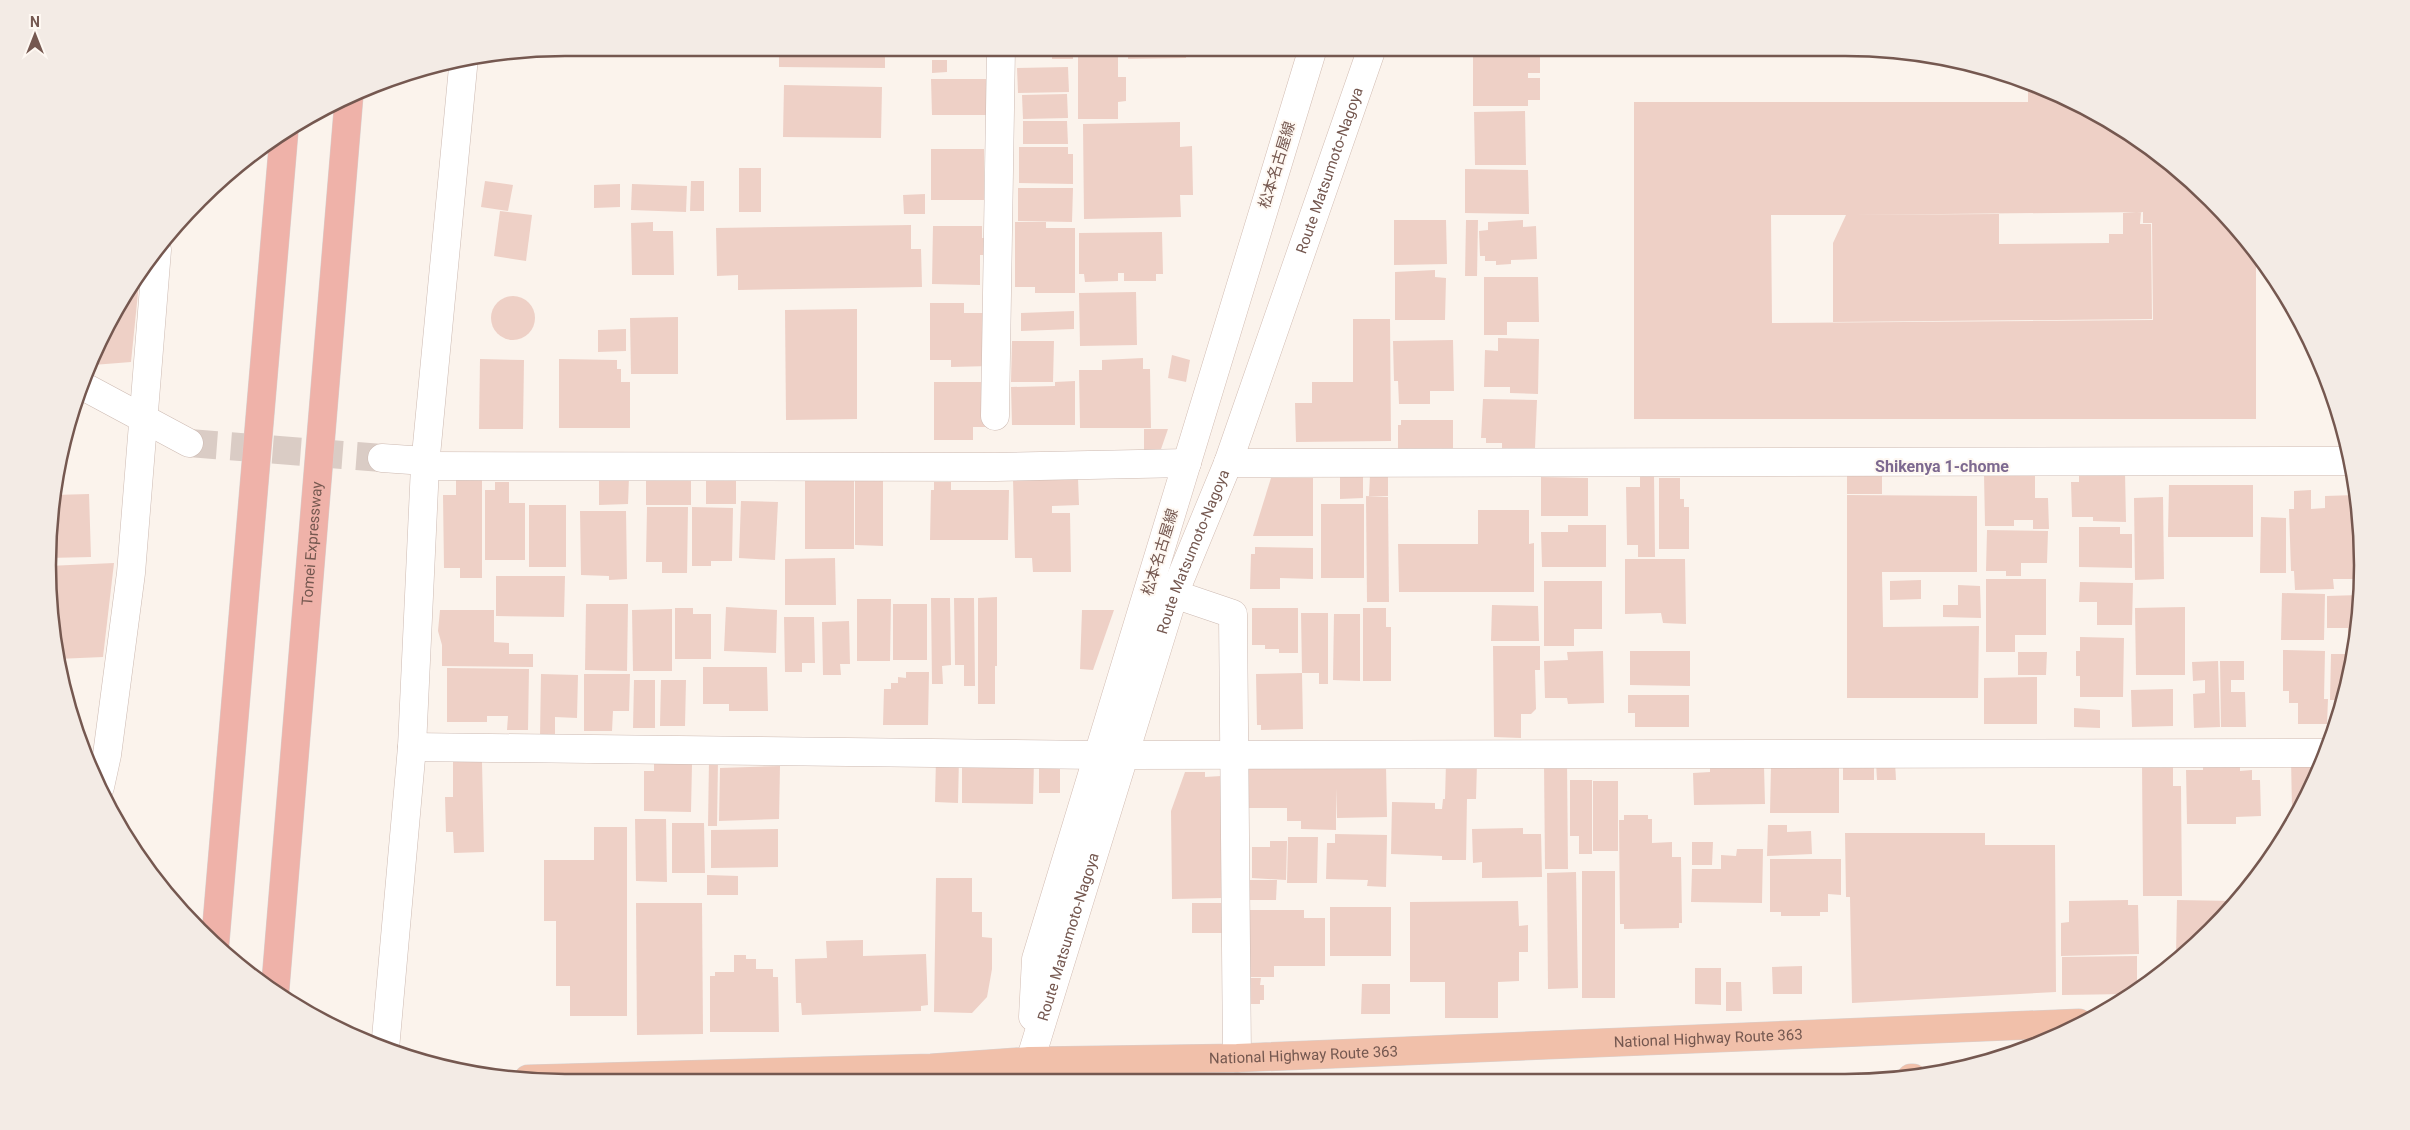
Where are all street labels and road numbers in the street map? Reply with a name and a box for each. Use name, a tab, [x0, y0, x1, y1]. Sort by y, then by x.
street label: Route Matsumoto-Nagoya	[1292, 85, 1367, 256]
street label: 松本名古屋線	[1255, 119, 1299, 211]
street label: Route Matsumoto-Nagoya	[1153, 467, 1233, 636]
street label: Tomei Expressway	[298, 481, 326, 606]
street label: 松本名古屋線	[1138, 506, 1182, 598]
street label: Route Matsumoto-Nagoya	[1034, 850, 1103, 1023]
street label: National Highway Route 363	[1613, 1025, 1803, 1051]
street label: National Highway Route 363	[1209, 1042, 1398, 1067]

